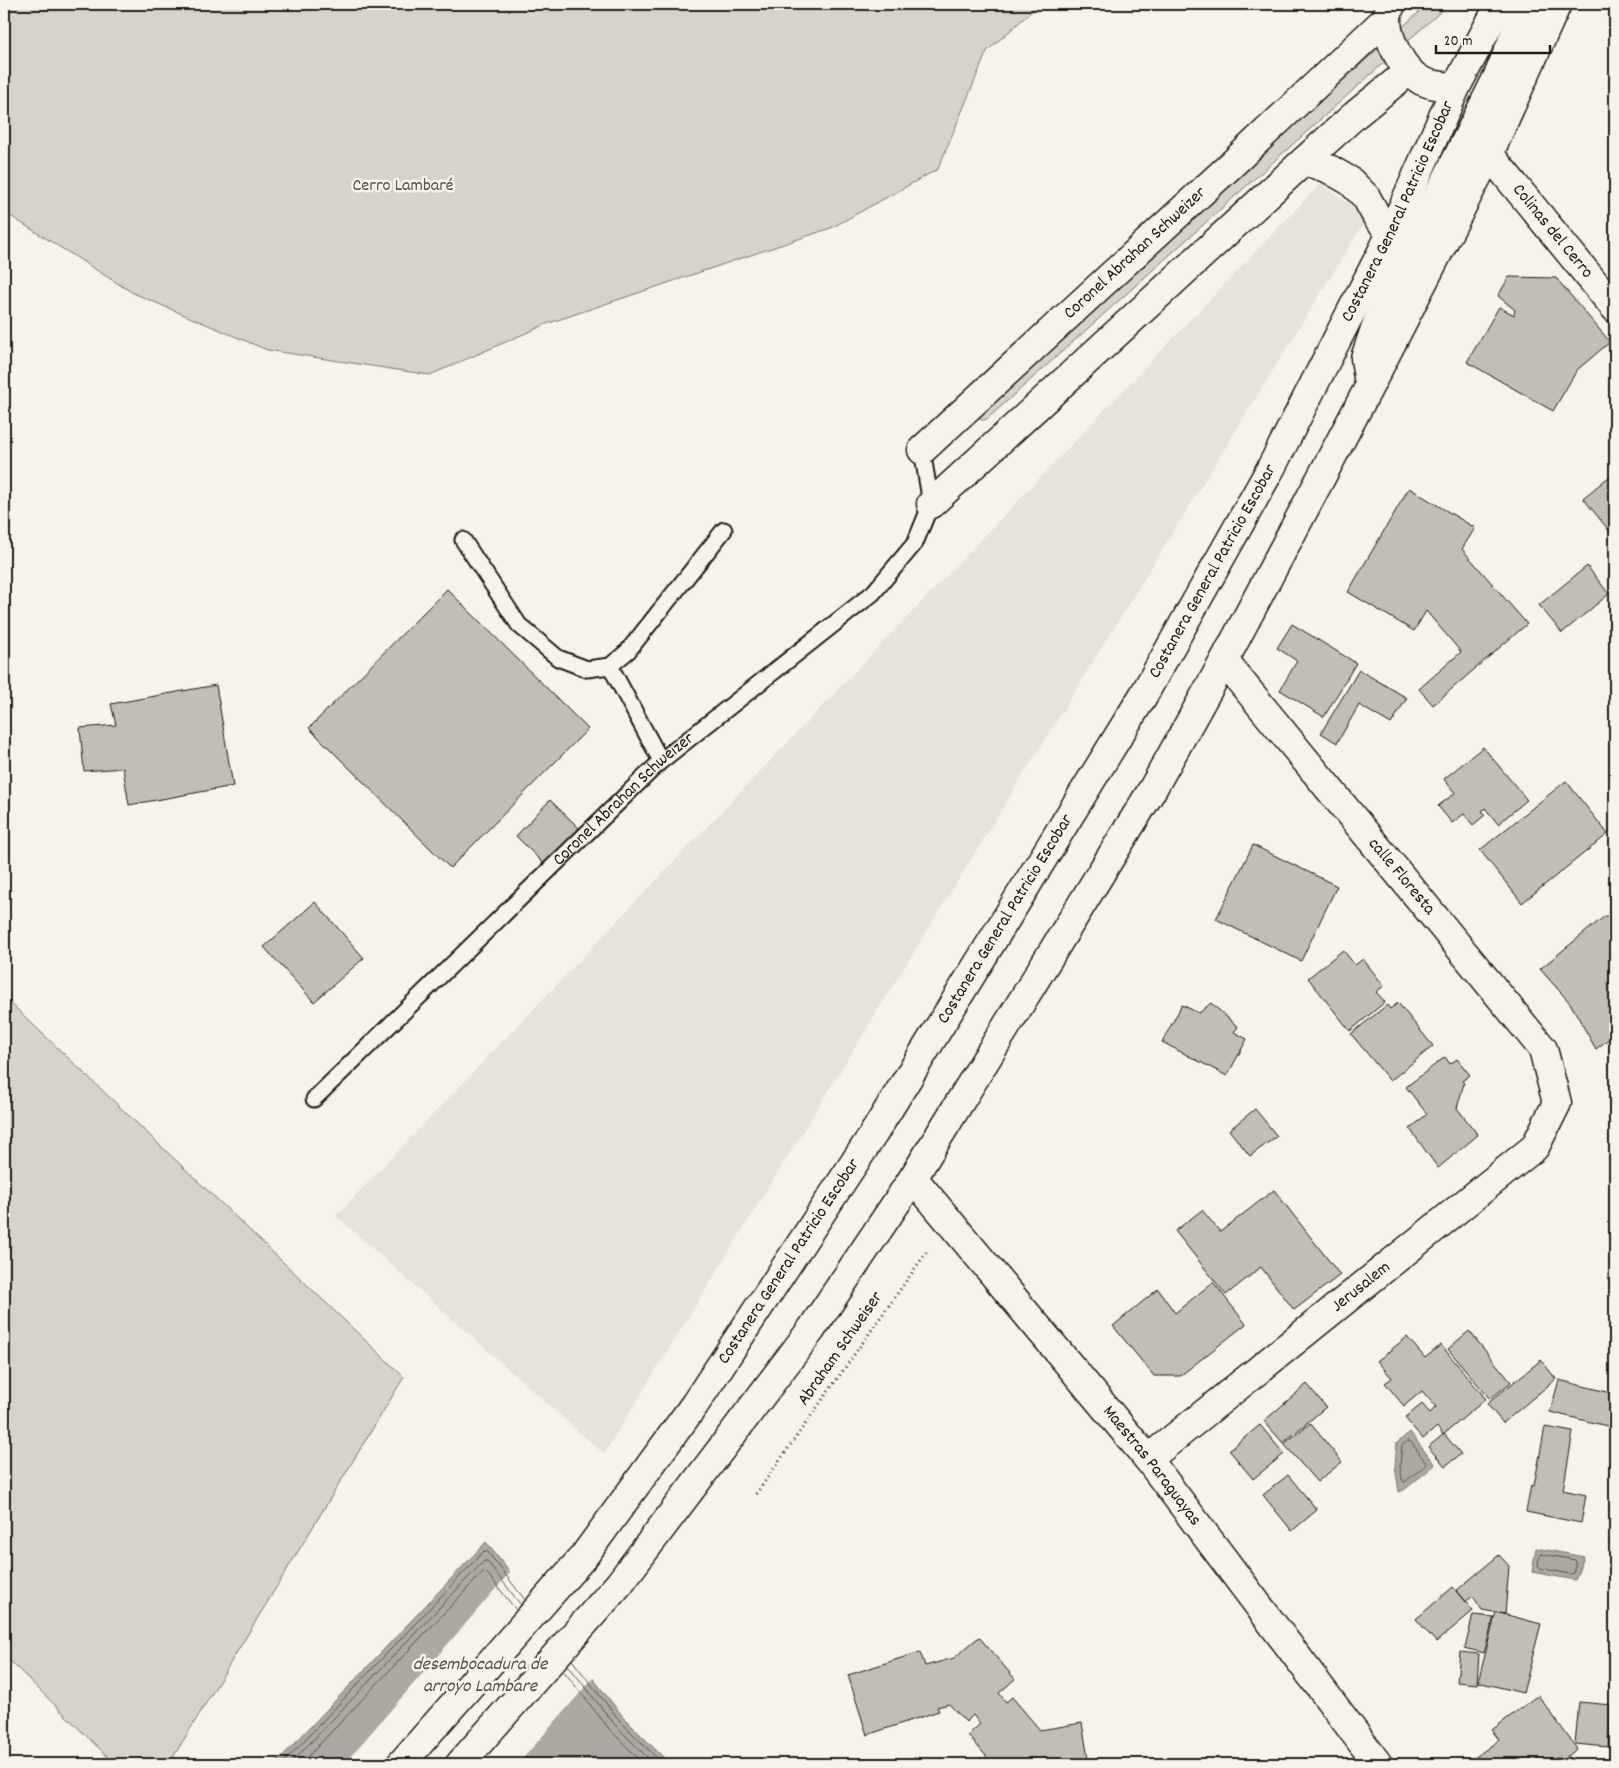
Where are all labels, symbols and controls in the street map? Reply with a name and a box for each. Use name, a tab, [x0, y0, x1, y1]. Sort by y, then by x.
scale bar	[1436, 22, 1550, 54]
text: 20 m	[1444, 31, 1472, 53]
street label: Costanera General Patricio Escobar	[1335, 97, 1461, 327]
park label: Cerro Lambaré	[352, 174, 454, 199]
street label: Colinas del Cerro	[1506, 179, 1599, 284]
street label: Coronel Abrahan Schweizer	[1058, 181, 1212, 326]
street label: Costanera General Patricio Escobar	[1143, 460, 1283, 683]
street label: Coronel Abrahan Schweizer	[547, 726, 700, 872]
street label: Costanera General Patricio Escobar	[932, 809, 1080, 1029]
street label: calle Floresta	[1361, 833, 1441, 921]
street label: Costanera General Patricio Escobar	[712, 1153, 866, 1369]
street label: Jerusalem	[1326, 1255, 1396, 1319]
street label: Abraham Schweiser	[792, 1287, 890, 1411]
street label: Maestras Paraguayas	[1096, 1400, 1207, 1531]
water label: desembocadura de arroyo Lambare	[413, 1652, 549, 1701]

